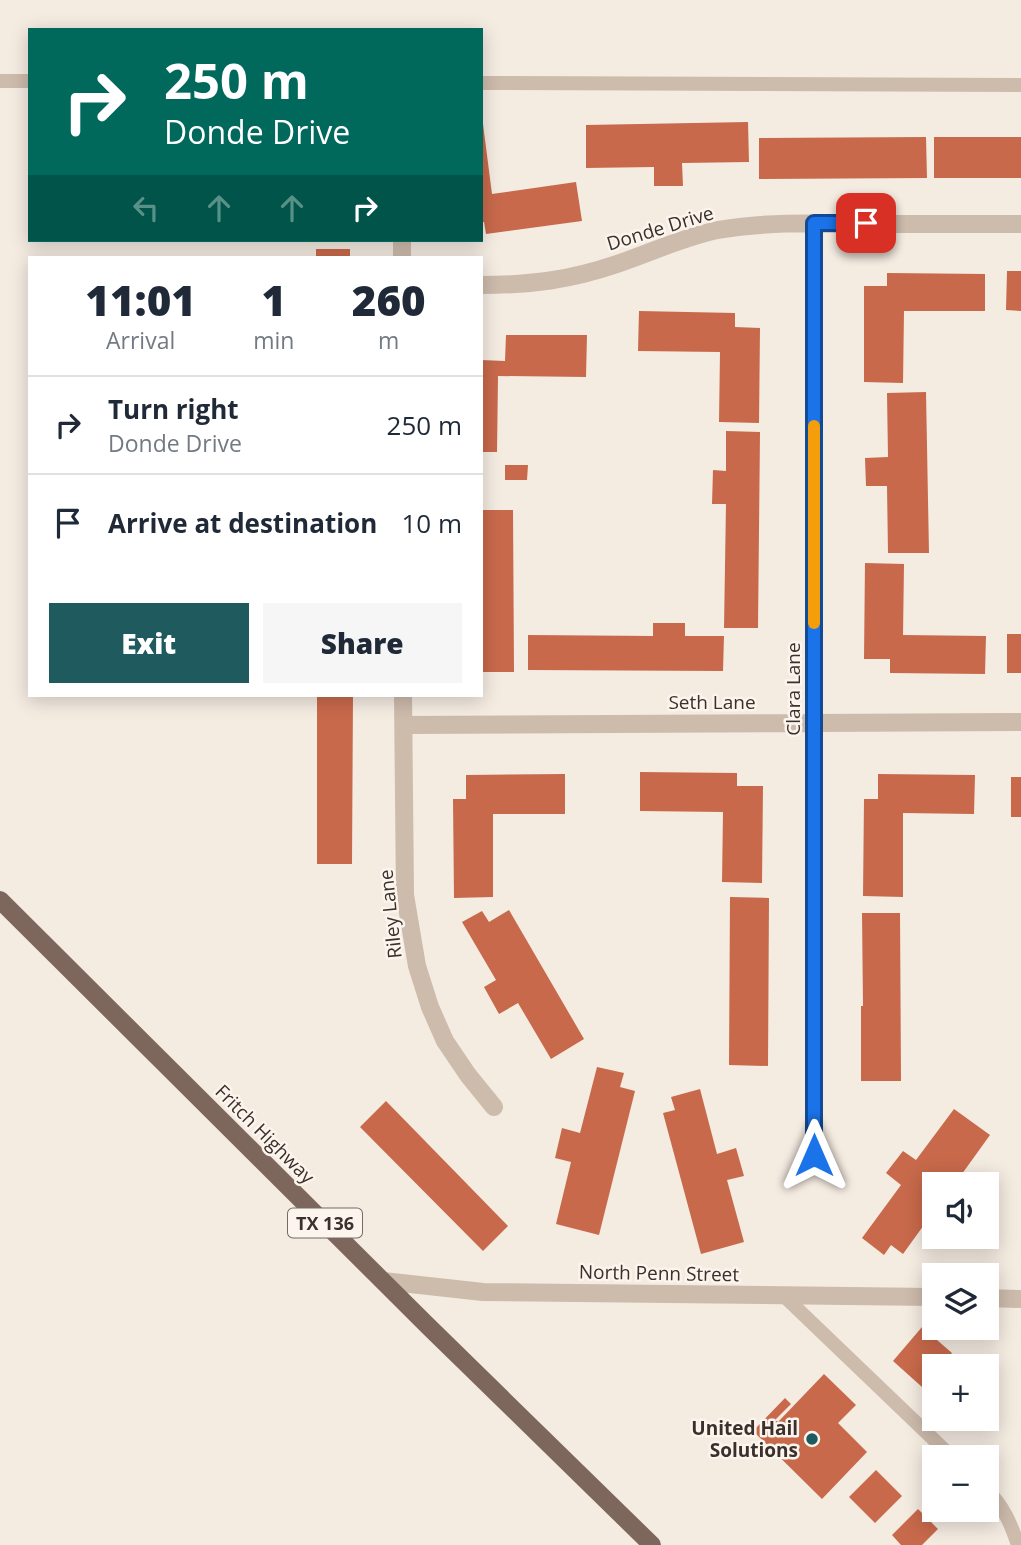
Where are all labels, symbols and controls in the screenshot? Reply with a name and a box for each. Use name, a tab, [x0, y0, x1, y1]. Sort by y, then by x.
text: 250 m	[164, 47, 309, 113]
icon: right	[49, 56, 140, 147]
text: Donde Drive	[164, 110, 350, 153]
icon: left	[127, 189, 165, 227]
icon: ahead	[200, 189, 238, 227]
icon: ahead	[273, 189, 311, 227]
icon: right	[346, 189, 384, 227]
pin	[836, 193, 896, 253]
street label: Donde Drive	[603, 199, 717, 257]
icon: arrive	[847, 204, 885, 242]
text: 11:01	[85, 271, 196, 328]
text: 1	[262, 271, 286, 328]
text: 260	[352, 271, 426, 328]
text: Arrival	[106, 324, 175, 356]
text: min	[253, 324, 294, 356]
text: m	[378, 324, 399, 356]
text: Turn right	[108, 391, 239, 427]
icon: right	[49, 406, 87, 444]
text: 250 m	[387, 407, 462, 443]
text: Donde Drive	[108, 427, 242, 459]
icon: arrive	[49, 504, 87, 542]
text: Arrive at destination	[108, 505, 377, 541]
text: 10 m	[401, 505, 462, 541]
button: Exit	[49, 603, 249, 683]
button: Share	[263, 603, 462, 683]
street label: Clara Lane	[780, 642, 806, 736]
street label: Seth Lane	[668, 689, 756, 715]
street label: Riley Lane	[372, 868, 408, 960]
street label: Fritch Highway	[210, 1079, 321, 1190]
position arrow	[777, 1118, 851, 1192]
map controls	[922, 1172, 999, 1522]
button: sound	[922, 1172, 999, 1249]
road number: TX 136	[288, 1208, 362, 1238]
street label: North Penn Street	[579, 1259, 740, 1287]
button: layers	[922, 1263, 999, 1340]
button: +	[922, 1354, 999, 1431]
place label: United Hail Solutions	[691, 1415, 798, 1463]
marker: United Hail Solutions	[804, 1431, 820, 1447]
button: −	[922, 1445, 999, 1522]

